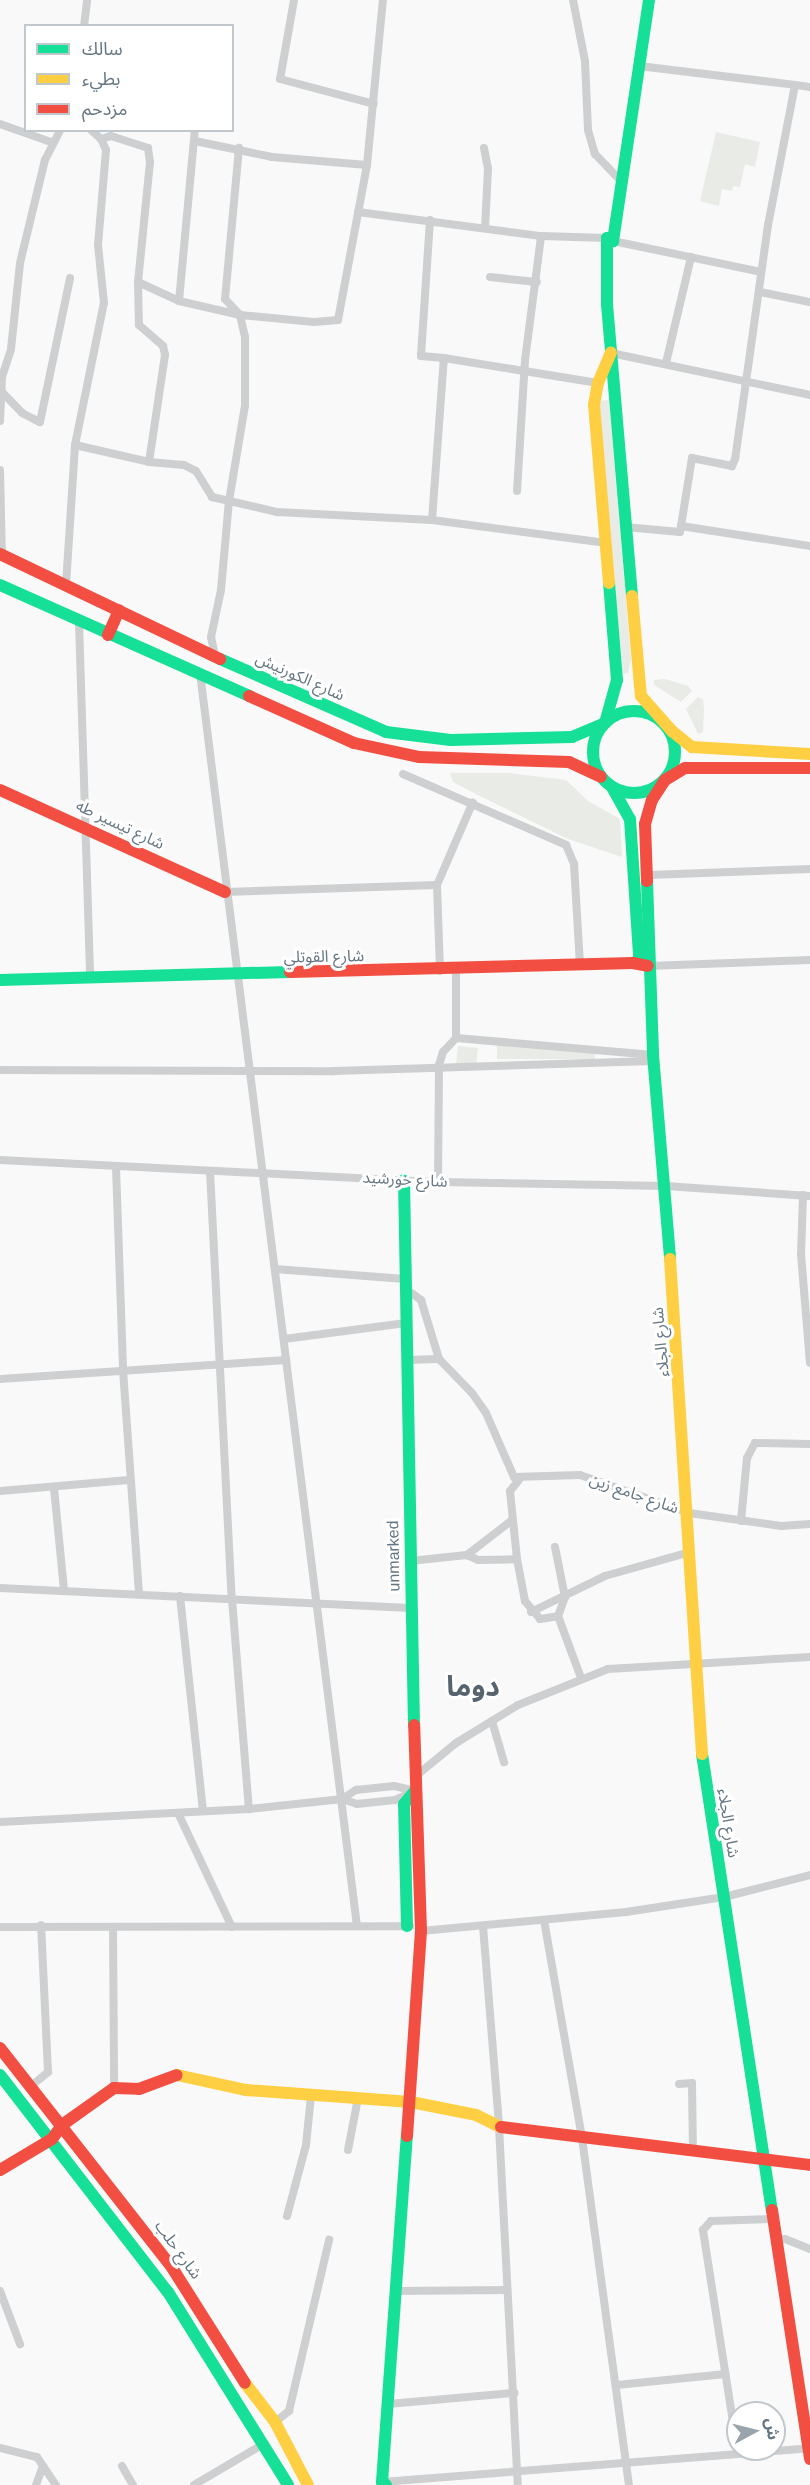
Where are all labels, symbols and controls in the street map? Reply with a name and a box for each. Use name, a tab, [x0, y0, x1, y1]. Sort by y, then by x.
legend	[24, 24, 234, 132]
text: سالك	[82, 39, 123, 59]
text: بطيء	[82, 69, 120, 89]
text: مزدحم	[82, 99, 127, 119]
street label: شارع الكورنيش	[253, 649, 347, 705]
street label: شارع تيسير طه	[73, 796, 167, 854]
street label: شارع القوتلي	[284, 947, 364, 967]
street label: شارع خورشيد	[362, 1168, 448, 1192]
street label: شارع الجلاء	[648, 1306, 674, 1378]
street label: شارع جامع زين	[587, 1470, 681, 1518]
street label: unmarked	[384, 1520, 404, 1592]
district label: دوما	[446, 1670, 500, 1704]
street label: شارع الجلاء	[713, 1787, 743, 1859]
street label: شارع حلب	[150, 2217, 206, 2283]
north arrow	[726, 2401, 786, 2461]
text: ش	[763, 2417, 782, 2441]

